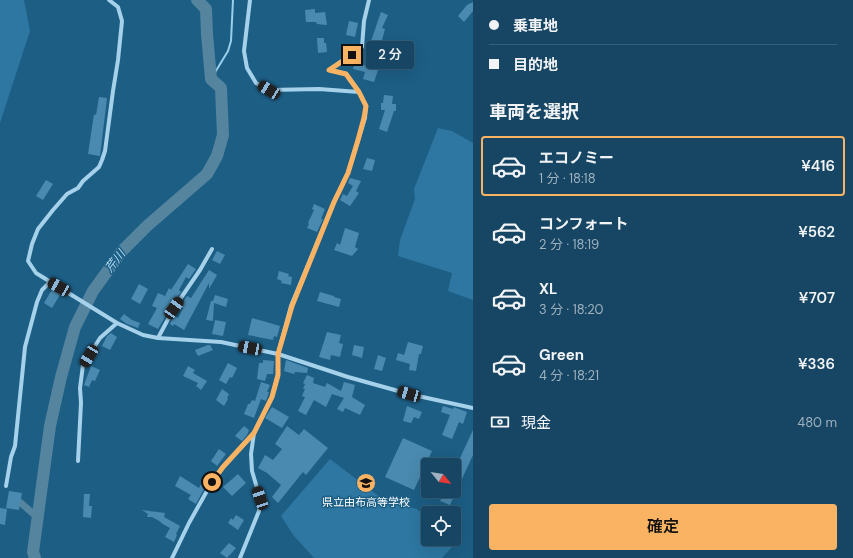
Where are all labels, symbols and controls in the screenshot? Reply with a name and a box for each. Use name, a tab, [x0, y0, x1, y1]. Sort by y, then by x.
text: 乗車地	[513, 16, 558, 36]
callout: 2 分	[366, 41, 414, 69]
route end	[343, 46, 361, 64]
text: 2 分	[378, 46, 402, 63]
text: 目的地	[513, 55, 558, 75]
car	[256, 79, 282, 101]
text: 車両を選択	[489, 100, 579, 124]
icon: car	[491, 148, 527, 184]
text: エコノミー	[539, 148, 614, 168]
text: ¥416	[801, 156, 835, 176]
text: 1 分 · 18:18	[539, 170, 596, 187]
icon: car	[491, 214, 527, 250]
text: コンフォート	[539, 214, 629, 234]
text: ¥562	[798, 222, 835, 242]
text: 2 分 · 18:19	[539, 236, 599, 253]
water label: 芹川	[101, 245, 130, 275]
car	[46, 276, 72, 298]
text: XL	[539, 279, 557, 299]
icon: car	[491, 280, 527, 316]
text: ¥707	[799, 288, 835, 308]
car	[162, 295, 186, 321]
text: 3 分 · 18:20	[539, 301, 603, 318]
car	[237, 340, 263, 356]
car	[78, 343, 100, 369]
text: Green	[539, 345, 584, 365]
icon: car	[491, 346, 527, 382]
text: ¥336	[798, 354, 835, 374]
text: 4 分 · 18:21	[539, 367, 599, 384]
car	[396, 385, 422, 403]
icon: cash	[489, 411, 511, 433]
text: 現金	[521, 413, 551, 433]
text: 480 m	[797, 414, 837, 431]
north arrow	[421, 458, 461, 498]
map controls	[421, 458, 461, 546]
school or university icon: 県立由布高等学校	[355, 472, 377, 494]
route start	[203, 473, 221, 491]
car	[251, 485, 269, 511]
place label: 県立由布高等学校	[322, 495, 410, 509]
button: 確定	[489, 504, 837, 550]
button: locate	[421, 506, 461, 546]

